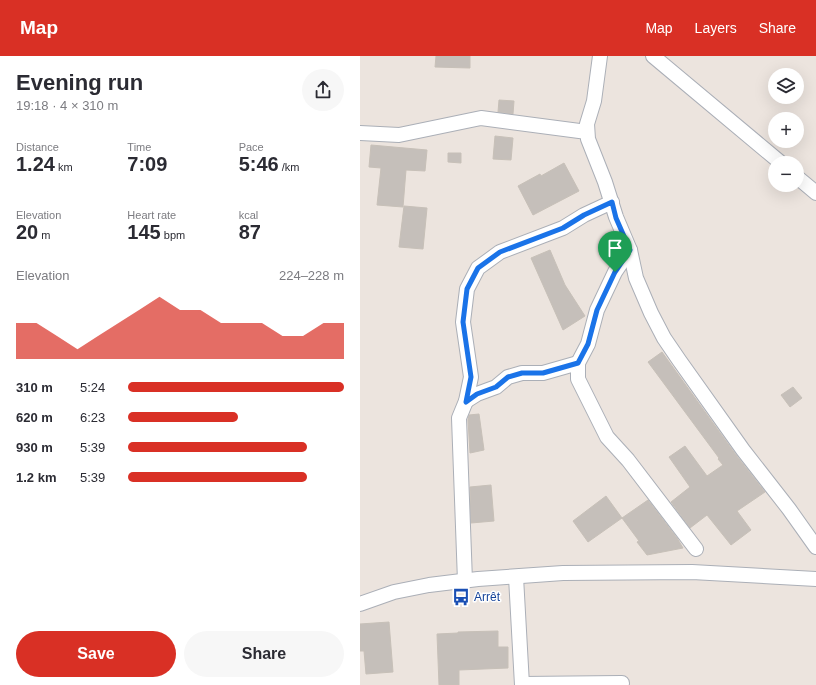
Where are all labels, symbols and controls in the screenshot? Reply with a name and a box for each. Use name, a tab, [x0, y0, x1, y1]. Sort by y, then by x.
text: Map	[20, 17, 58, 38]
text: Map	[645, 20, 673, 36]
text: Layers	[695, 20, 737, 36]
text: Share	[759, 20, 796, 36]
map controls	[768, 68, 804, 192]
button: layers	[768, 68, 804, 104]
button: share	[302, 69, 344, 111]
text: Evening run	[16, 70, 143, 95]
text: 19:18 · 4 × 310 m	[16, 98, 118, 113]
button: +	[768, 112, 804, 148]
text: Distance	[16, 141, 59, 153]
text: Time	[127, 141, 151, 153]
text: Pace	[239, 141, 264, 153]
text: 1.24	[16, 153, 55, 175]
text: 7:09	[127, 153, 167, 175]
text: 5:46	[239, 153, 279, 175]
button: −	[768, 156, 804, 192]
text: km	[55, 161, 73, 173]
text: /km	[279, 161, 299, 173]
text: Elevation	[16, 209, 61, 221]
text: Heart rate	[127, 209, 176, 221]
text: kcal	[239, 209, 258, 221]
text: 20	[16, 221, 38, 243]
text: 145	[127, 221, 161, 243]
text: 87	[239, 221, 261, 243]
text: m	[38, 229, 50, 241]
text: bpm	[161, 229, 185, 241]
pin	[598, 231, 632, 272]
icon: arrive	[604, 237, 626, 259]
text: Elevation	[16, 268, 69, 283]
text: 224–228 m	[279, 268, 344, 283]
text: 310 m	[16, 380, 53, 395]
text: 5:24	[80, 380, 105, 395]
text: 620 m	[16, 410, 53, 425]
text: 6:23	[80, 410, 105, 425]
text: 930 m	[16, 440, 53, 455]
text: 5:39	[80, 440, 105, 455]
text: 1.2 km	[16, 470, 56, 485]
text: 5:39	[80, 470, 105, 485]
bus stop icon: Arrêt	[451, 587, 471, 607]
place label: Arrêt	[474, 590, 501, 604]
button: Save	[16, 631, 176, 677]
button: Share	[184, 631, 344, 677]

